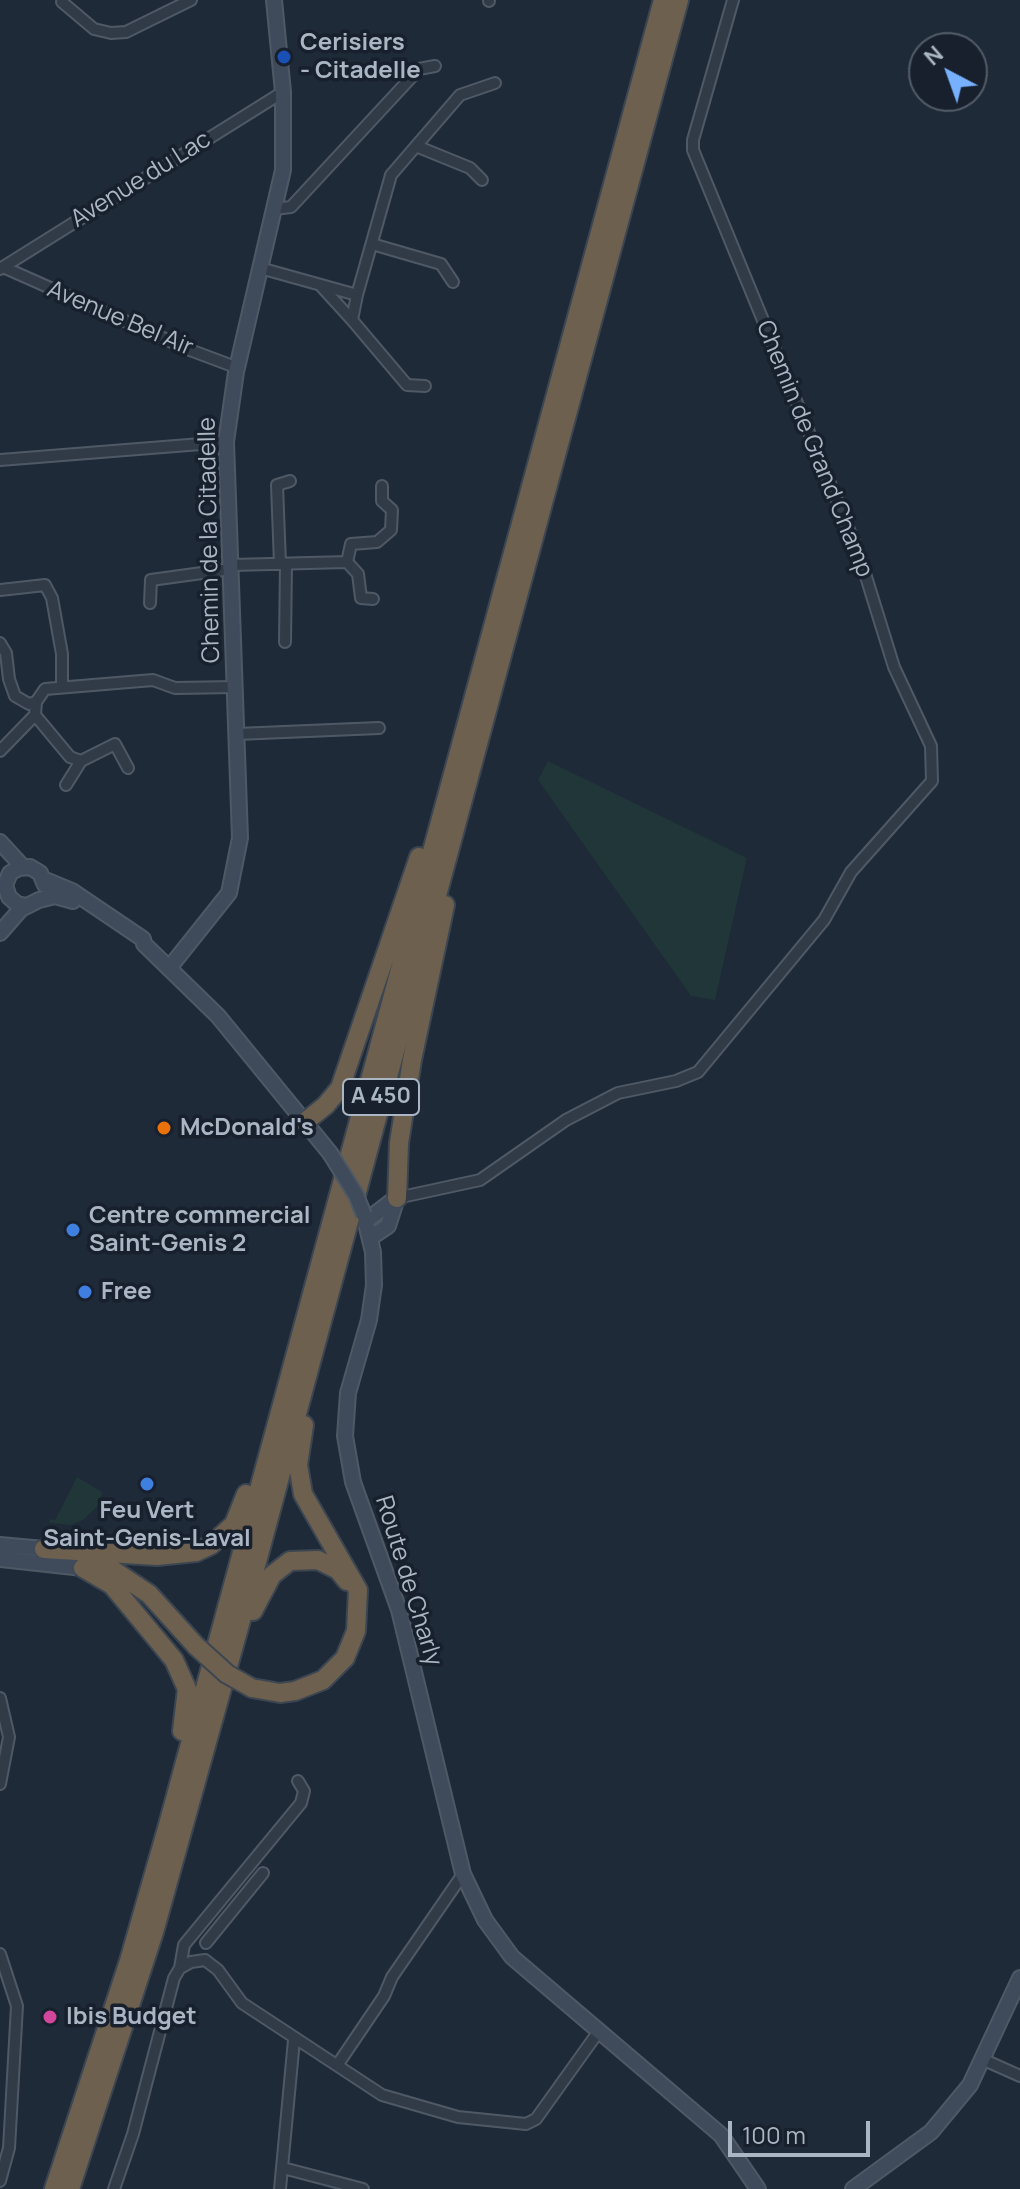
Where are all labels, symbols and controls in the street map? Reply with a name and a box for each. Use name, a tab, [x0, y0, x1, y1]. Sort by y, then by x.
place label: Cerisiers - Citadelle	[300, 29, 421, 85]
north arrow	[908, 32, 988, 112]
text: N	[918, 39, 949, 72]
marker: Cerisiers - Citadelle	[275, 48, 293, 66]
street label: Avenue du Lac	[66, 126, 216, 234]
street label: Avenue Bel Air	[43, 275, 197, 363]
street label: Chemin de Grand Champ	[749, 317, 879, 581]
street label: Chemin de la Citadelle	[193, 417, 227, 663]
road number: A 450	[343, 1079, 419, 1115]
place label: McDonald's	[180, 1114, 314, 1142]
marker: McDonald's	[155, 1119, 173, 1137]
place label: Centre commercial Saint-Genis 2	[89, 1202, 311, 1258]
marker: Centre commercial Saint-Genis 2	[64, 1221, 82, 1239]
place label: Free	[101, 1278, 152, 1306]
marker: Free	[76, 1283, 94, 1301]
marker: Feu Vert Saint-Genis-Laval	[138, 1475, 156, 1493]
street label: Route de Charly	[368, 1493, 448, 1669]
place label: Feu Vert Saint-Genis-Laval	[43, 1497, 251, 1553]
place label: Ibis Budget	[66, 2003, 197, 2031]
marker: Ibis Budget	[41, 2008, 59, 2026]
scale bar	[732, 2105, 874, 2155]
text: 100 m	[742, 2118, 806, 2151]

